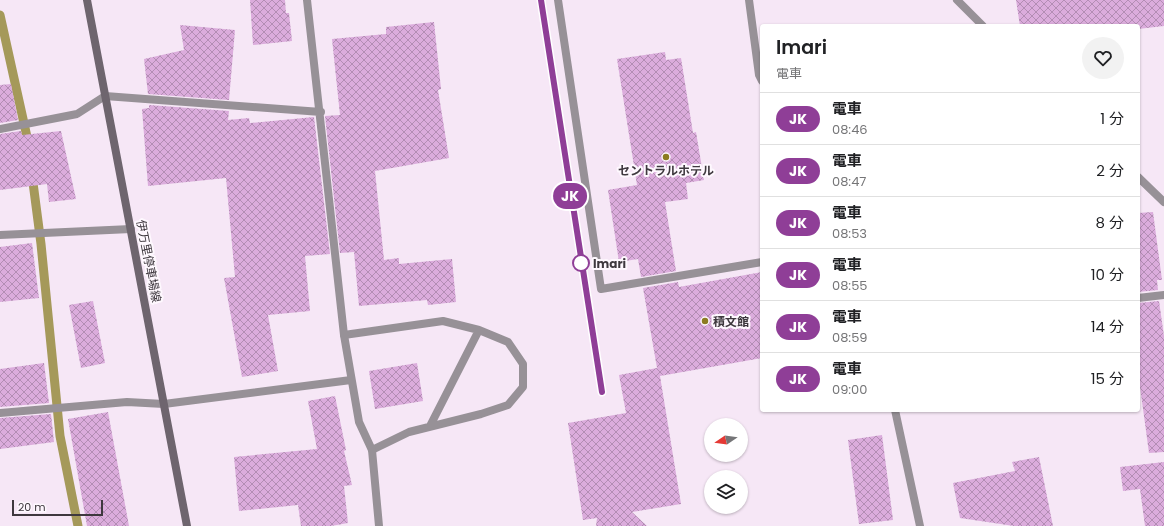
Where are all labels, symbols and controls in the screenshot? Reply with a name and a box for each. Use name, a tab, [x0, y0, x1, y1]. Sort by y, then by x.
text: Imari	[776, 34, 827, 61]
button: heart	[1082, 37, 1124, 79]
text: 電車	[776, 64, 802, 83]
text: 電車	[832, 98, 862, 119]
text: 1 分	[1100, 108, 1124, 129]
text: JK	[789, 109, 807, 129]
text: 08:46	[832, 120, 868, 139]
text: 電車	[832, 150, 862, 171]
marker: セントラルホテル	[661, 152, 671, 162]
text: 2 分	[1096, 160, 1124, 181]
text: JK	[789, 161, 807, 181]
place label: セントラルホテル	[618, 162, 714, 179]
text: 08:47	[832, 172, 866, 191]
line badge: JK	[552, 183, 588, 209]
text: JK	[561, 186, 579, 206]
text: 電車	[832, 202, 862, 223]
text: 8 分	[1096, 212, 1124, 233]
text: JK	[789, 213, 807, 233]
street label: 伊万里停車場線	[133, 218, 165, 304]
text: 08:53	[832, 224, 867, 243]
marker: Imari	[572, 254, 590, 272]
text: 電車	[832, 254, 862, 275]
place label: Imari	[593, 255, 626, 272]
text: 10 分	[1091, 264, 1124, 285]
text: JK	[789, 265, 807, 285]
text: 08:55	[832, 276, 867, 295]
text: 電車	[832, 306, 862, 327]
place label: 積文館	[713, 313, 749, 330]
marker: 積文館	[700, 316, 710, 326]
text: 14 分	[1091, 316, 1124, 337]
text: JK	[789, 317, 807, 337]
text: 08:59	[832, 328, 868, 347]
text: 電車	[832, 358, 862, 379]
text: 15 分	[1091, 368, 1124, 389]
text: JK	[789, 369, 807, 389]
text: 09:00	[832, 380, 867, 399]
north arrow	[704, 418, 748, 462]
map controls	[704, 418, 748, 514]
button: layers	[704, 470, 748, 514]
scale bar	[12, 498, 103, 517]
text: 20 m	[18, 499, 46, 515]

